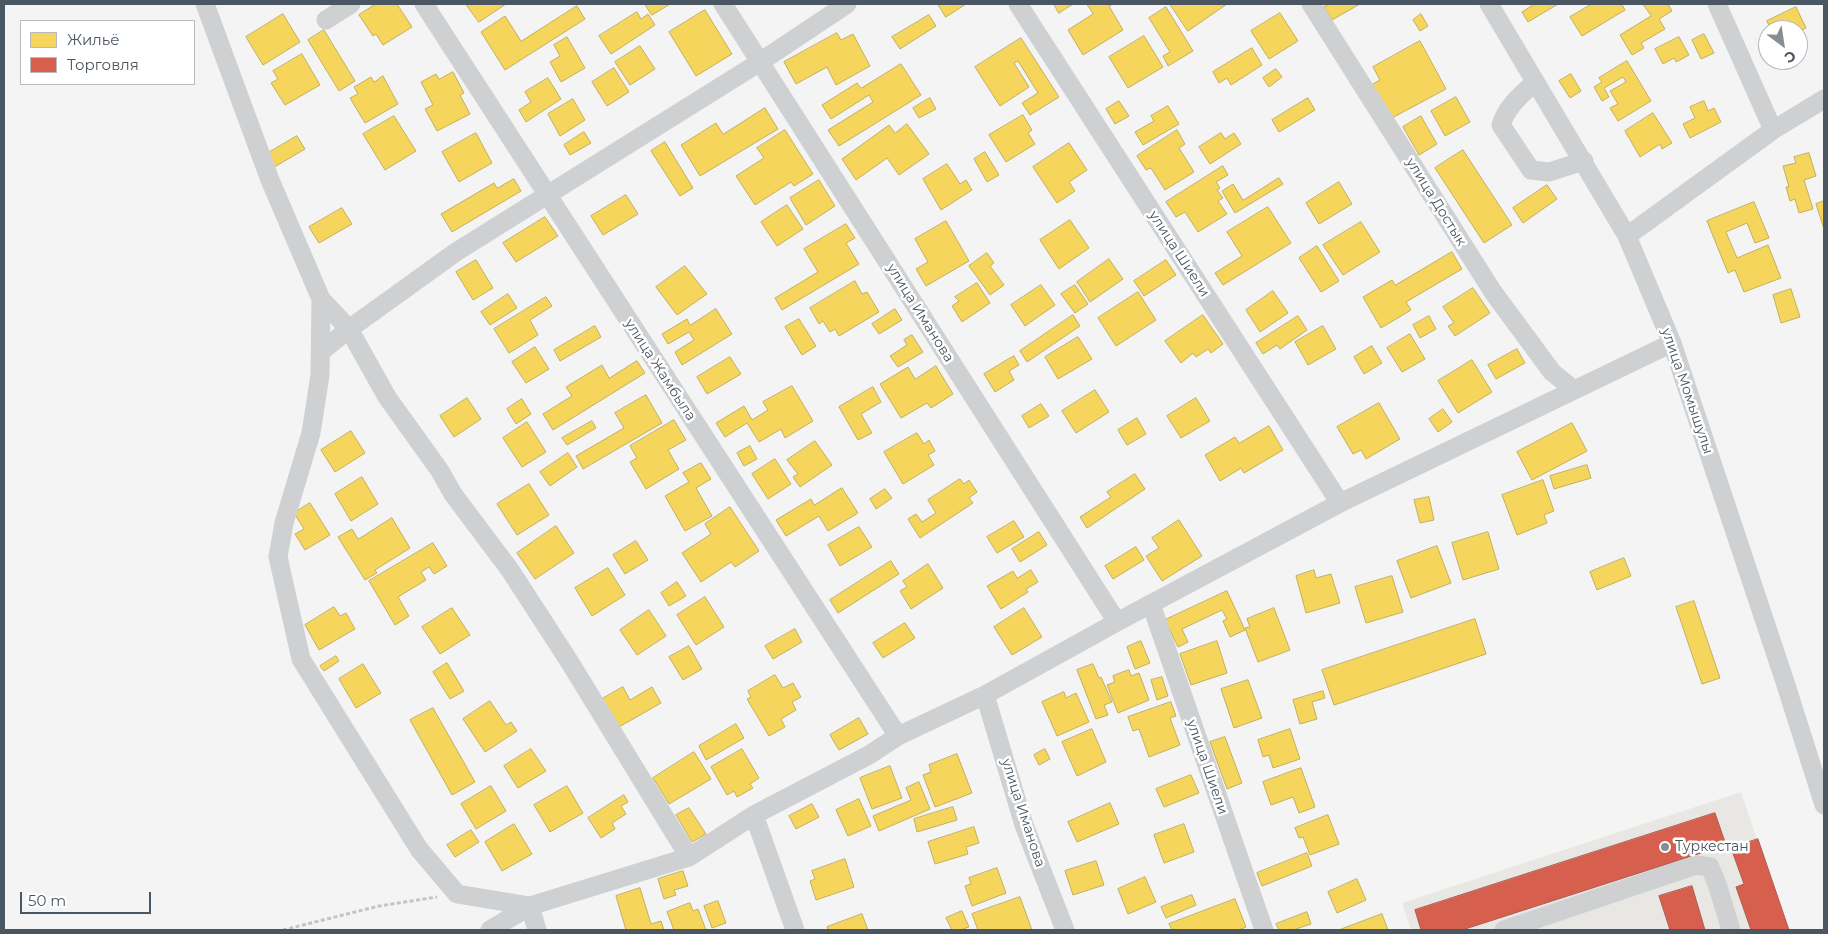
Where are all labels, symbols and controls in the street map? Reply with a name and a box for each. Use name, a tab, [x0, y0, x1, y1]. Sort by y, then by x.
legend	[20, 20, 195, 85]
north arrow	[1758, 20, 1808, 70]
text: Жильё	[67, 30, 120, 49]
text: С	[1781, 47, 1799, 67]
text: Торговля	[67, 55, 139, 74]
street label: улица Достык	[1402, 155, 1470, 249]
street label: улица Шиели	[1145, 208, 1213, 300]
street label: улица Иманова	[883, 261, 957, 365]
street label: улица Жамбыла	[621, 316, 699, 424]
street label: улица Момышулы	[1658, 326, 1716, 456]
street label: улица Шиели	[1183, 717, 1231, 817]
street label: улица Иманова	[998, 757, 1048, 869]
place label: Туркестан	[1675, 839, 1749, 855]
marker: Туркестан	[1659, 841, 1671, 853]
scale bar	[22, 882, 154, 914]
text: 50 m	[28, 891, 66, 910]

